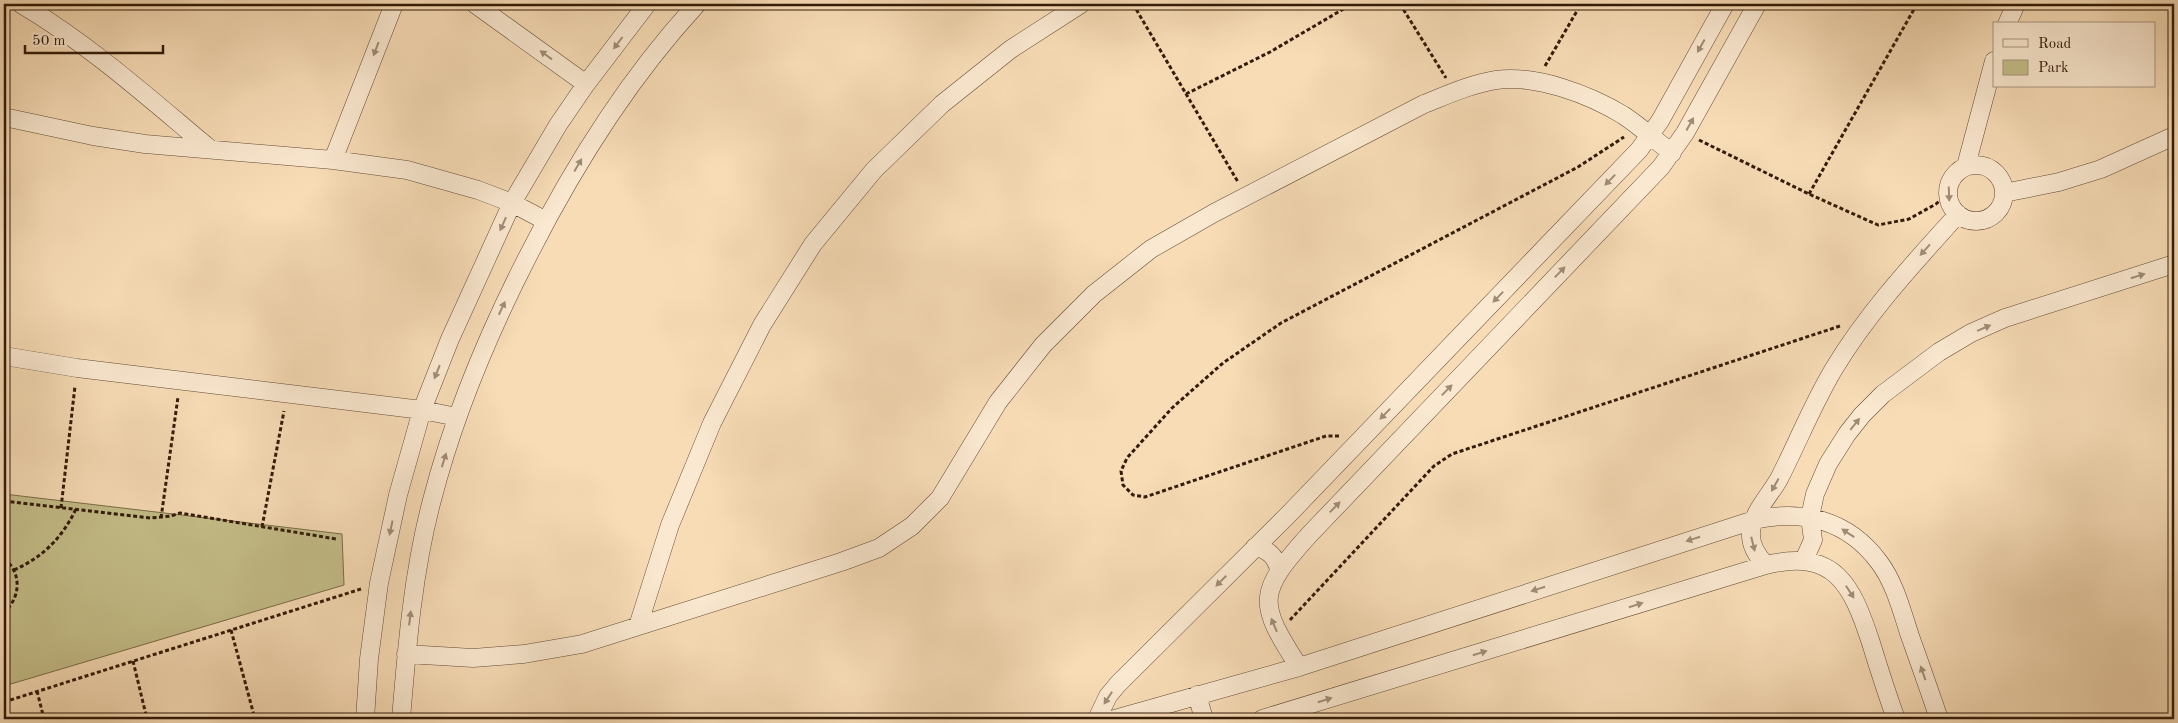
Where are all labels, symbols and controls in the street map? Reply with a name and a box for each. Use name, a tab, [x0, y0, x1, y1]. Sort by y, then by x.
scale bar	[25, 22, 162, 54]
legend	[1993, 22, 2156, 88]
text: 50 m	[32, 34, 66, 49]
one-way arrow	[612, 36, 623, 49]
text: Road	[2038, 37, 2072, 52]
one-way arrow	[1697, 40, 1706, 53]
one-way arrow	[372, 42, 380, 56]
one-way arrow	[540, 50, 553, 61]
text: Park	[2038, 61, 2069, 76]
one-way arrow	[1685, 118, 1694, 131]
one-way arrow	[574, 157, 582, 172]
one-way arrow	[1604, 173, 1616, 185]
one-way arrow	[1946, 186, 1954, 202]
one-way arrow	[499, 217, 507, 231]
one-way arrow	[1919, 244, 1931, 256]
one-way arrow	[1554, 267, 1566, 279]
one-way arrow	[2131, 272, 2146, 280]
one-way arrow	[1492, 290, 1504, 302]
one-way arrow	[498, 301, 506, 315]
one-way arrow	[1977, 323, 1991, 331]
one-way arrow	[433, 365, 440, 380]
one-way arrow	[1441, 384, 1453, 396]
one-way arrow	[1379, 407, 1391, 419]
one-way arrow	[1849, 418, 1860, 431]
one-way arrow	[440, 452, 448, 467]
one-way arrow	[1771, 477, 1779, 492]
one-way arrow	[1329, 502, 1341, 514]
one-way arrow	[387, 520, 395, 535]
one-way arrow	[1841, 528, 1855, 538]
one-way arrow	[1685, 536, 1700, 544]
one-way arrow	[1750, 537, 1758, 552]
one-way arrow	[1215, 575, 1227, 587]
one-way arrow	[1845, 585, 1855, 599]
one-way arrow	[1531, 586, 1546, 594]
one-way arrow	[1628, 601, 1643, 609]
one-way arrow	[407, 610, 415, 626]
one-way arrow	[1270, 617, 1278, 632]
one-way arrow	[1473, 648, 1488, 656]
one-way arrow	[1919, 666, 1926, 681]
one-way arrow	[1103, 691, 1113, 704]
one-way arrow	[1318, 695, 1333, 703]

